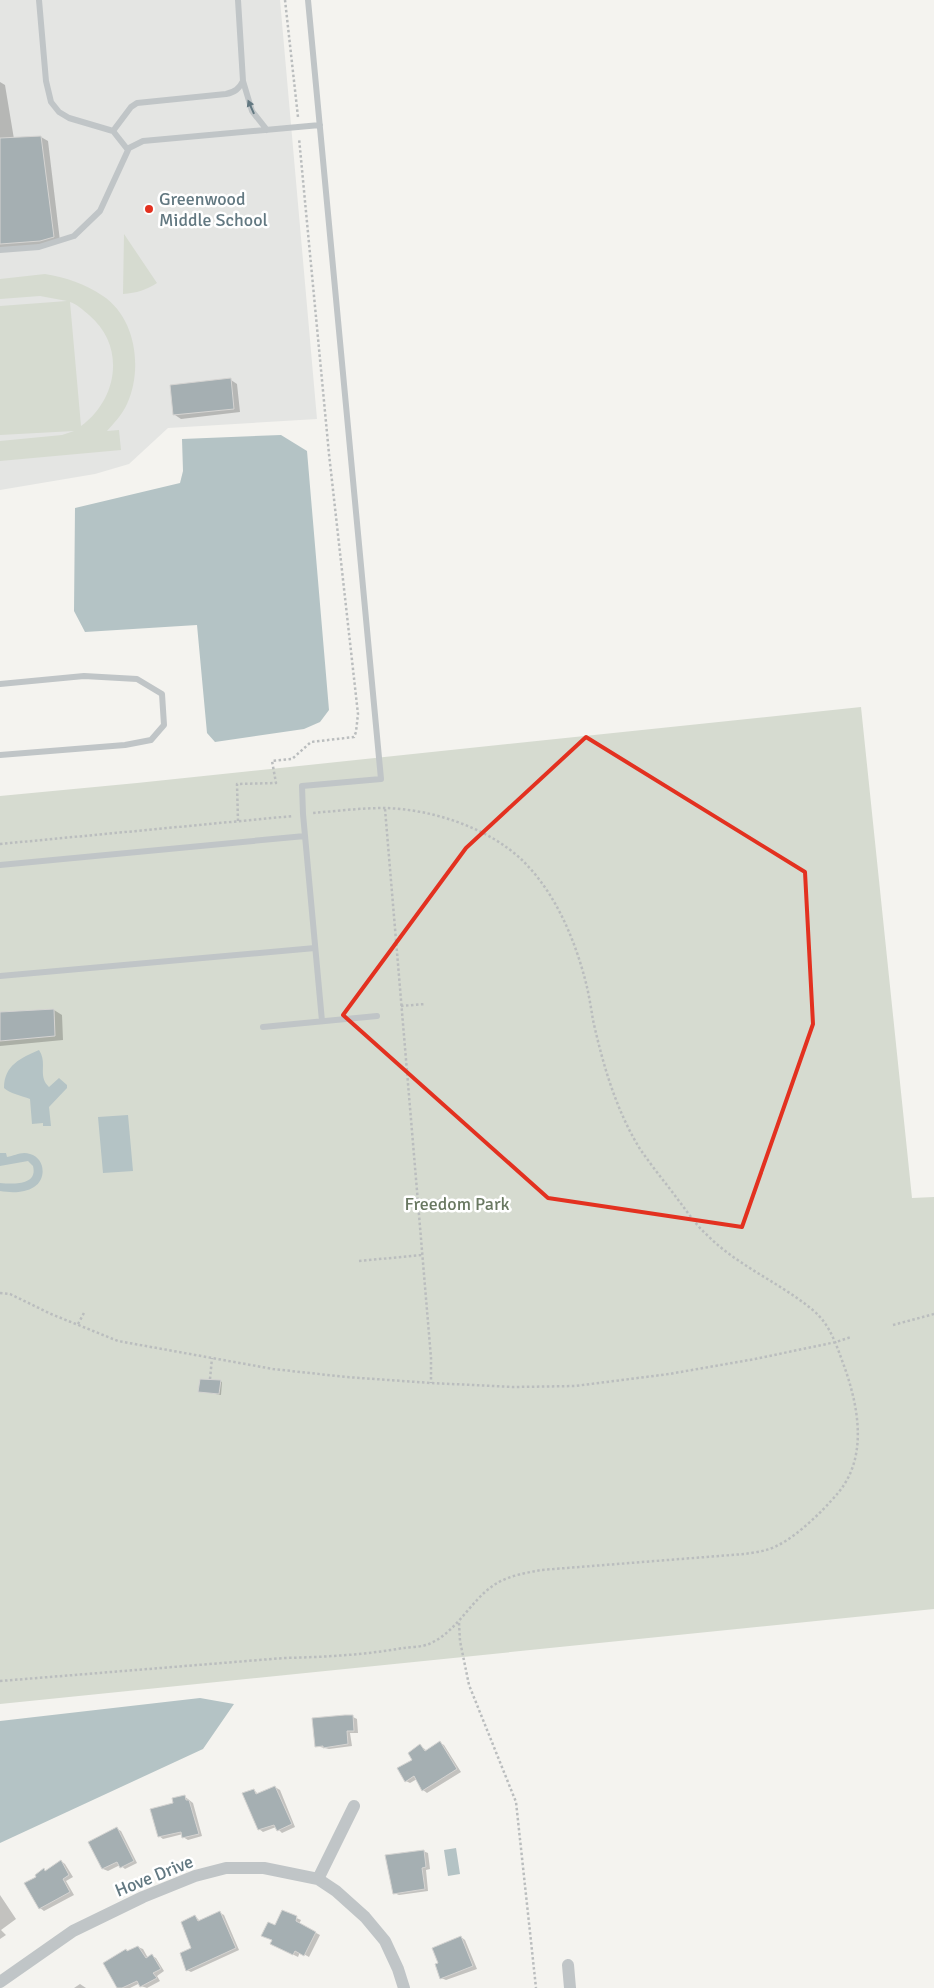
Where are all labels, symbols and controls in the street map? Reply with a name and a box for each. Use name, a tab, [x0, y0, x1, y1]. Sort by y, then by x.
one-way arrow	[247, 100, 255, 114]
place label: Greenwood Middle School	[159, 188, 268, 231]
marker: Greenwood Middle School	[143, 203, 155, 215]
park label: Freedom Park	[404, 1193, 510, 1215]
street label: Hove Drive	[112, 1850, 196, 1902]

